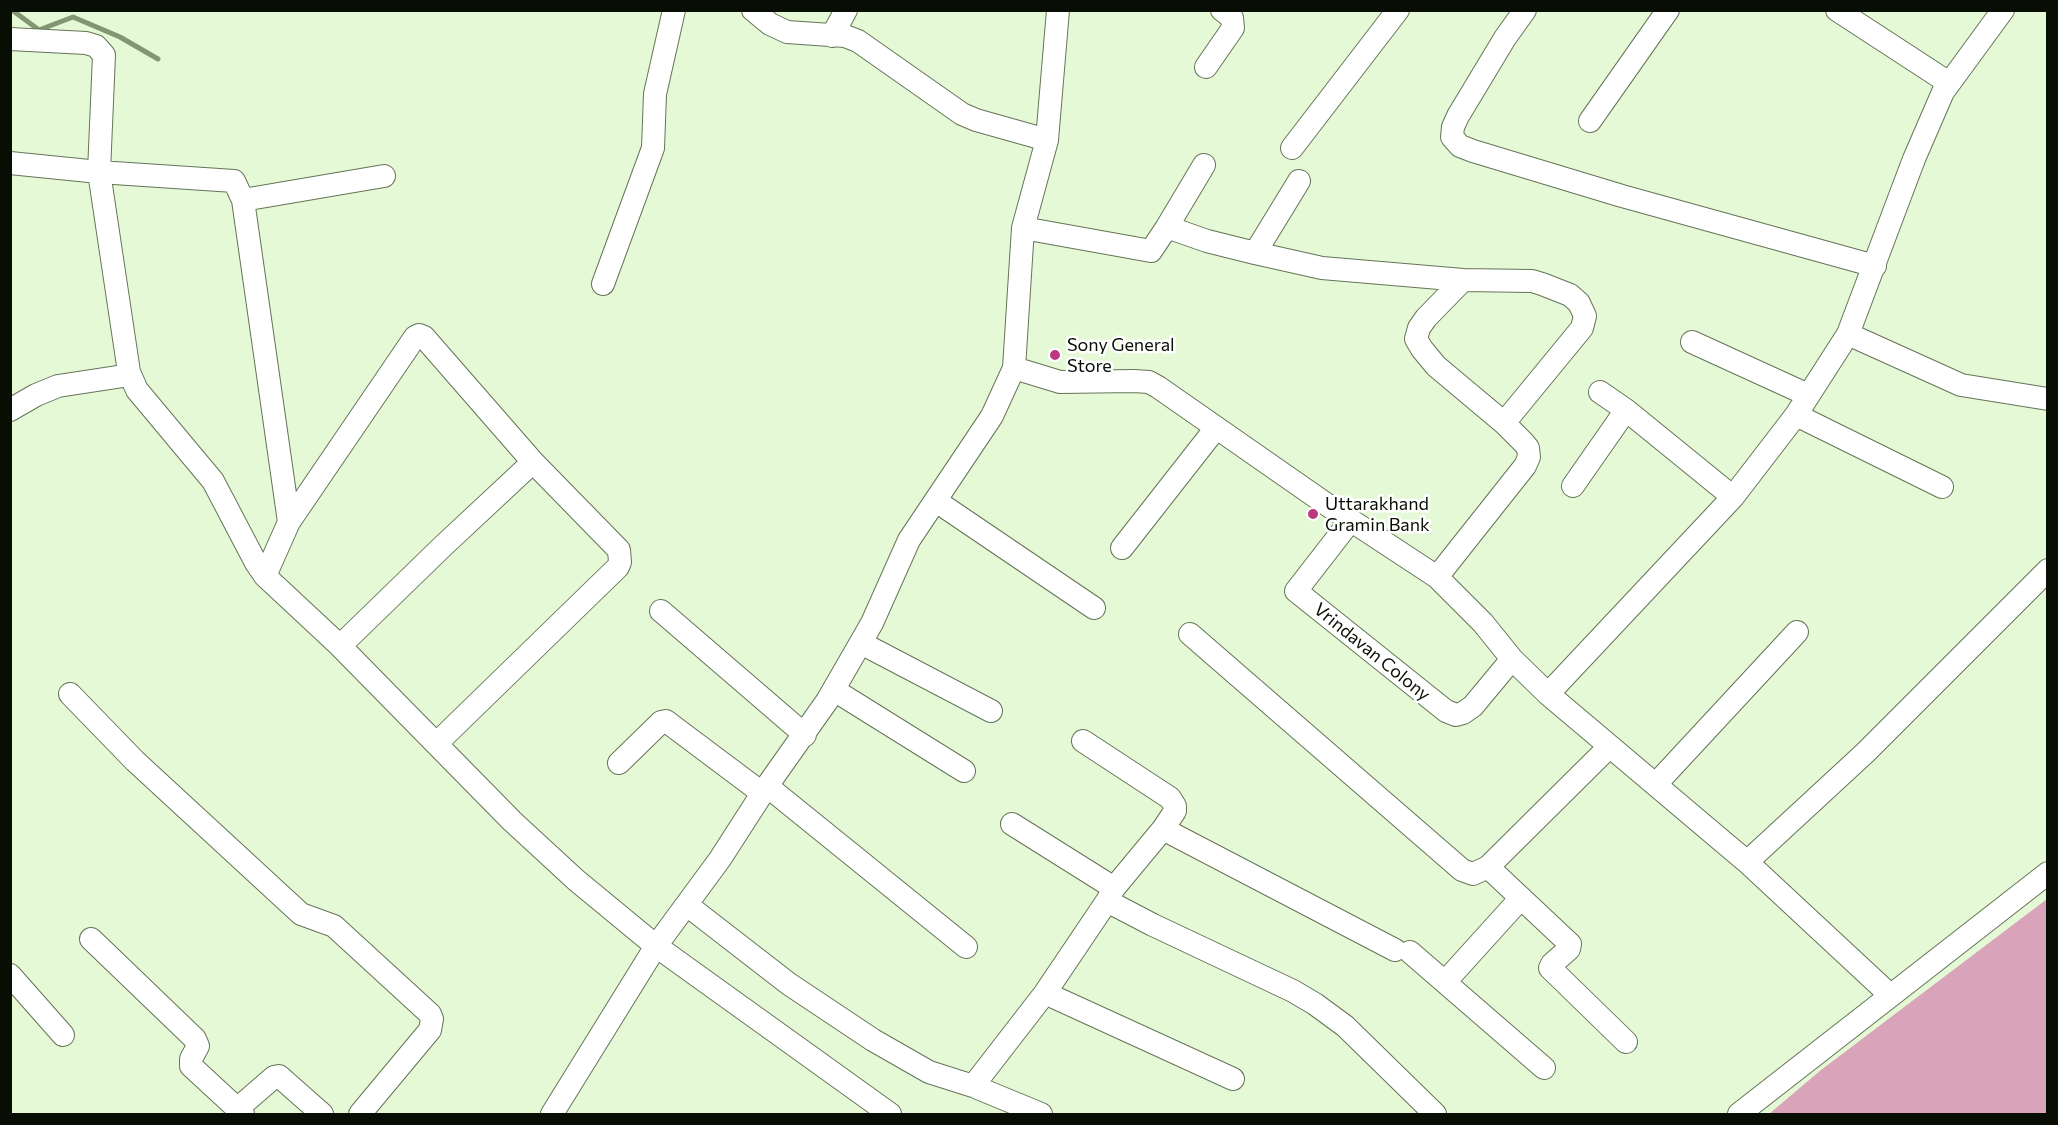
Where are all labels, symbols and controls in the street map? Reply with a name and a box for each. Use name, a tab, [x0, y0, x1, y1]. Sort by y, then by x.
place label: Sony General Store	[1067, 334, 1175, 376]
marker: Sony General Store	[1048, 348, 1062, 362]
place label: Uttarakhand Gramin Bank	[1325, 493, 1430, 536]
marker: Uttarakhand Gramin Bank	[1306, 507, 1320, 521]
street label: Vrindavan Colony	[1310, 599, 1434, 705]

